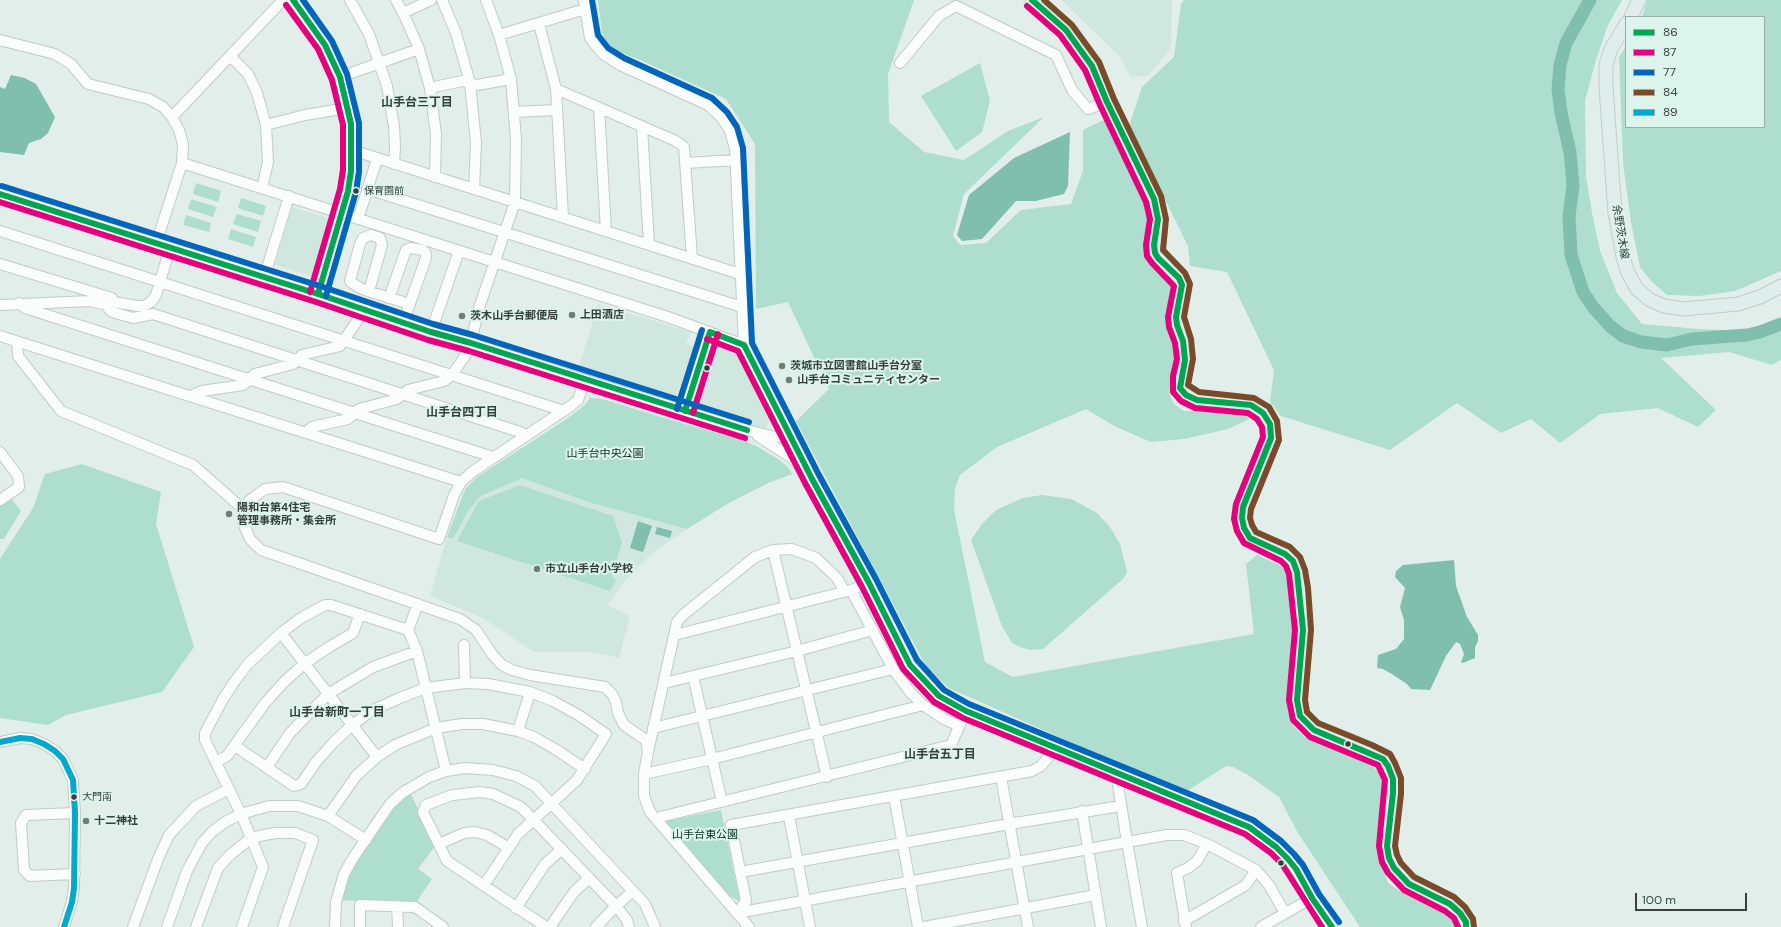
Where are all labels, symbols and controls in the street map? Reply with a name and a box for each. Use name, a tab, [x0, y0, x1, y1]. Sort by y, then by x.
legend	[1625, 16, 1765, 128]
text: 86	[1663, 24, 1678, 40]
text: 87	[1663, 44, 1676, 60]
text: 77	[1663, 64, 1676, 80]
text: 84	[1663, 84, 1678, 100]
district label: 山手台三丁目	[381, 96, 453, 110]
text: 89	[1663, 104, 1677, 120]
place label: 保育園前	[364, 185, 404, 197]
marker: 保育園前	[351, 186, 361, 196]
street label: 余野茨木線	[1609, 204, 1631, 260]
place label: 上田酒店	[580, 308, 624, 322]
place label: 茨木山手台郵便局	[470, 309, 558, 323]
marker: 上田酒店	[567, 310, 577, 320]
marker: 茨木山手台郵便局	[457, 311, 467, 321]
place label: 茨城市立図書館山手台分室	[790, 359, 922, 373]
marker: 茨城市立図書館山手台分室	[777, 361, 787, 371]
unlabelled marker	[702, 363, 712, 373]
place label: 山手台コミュニティセンター	[797, 373, 940, 387]
marker: 山手台コミュニティセンター	[784, 375, 794, 385]
district label: 山手台四丁目	[426, 406, 498, 420]
park label: 山手台中央公園	[567, 447, 643, 461]
place label: 陽和台第4住宅 管理事務所・集会所	[237, 501, 336, 527]
marker: 陽和台第4住宅 管理事務所・集会所	[224, 509, 234, 519]
place label: 市立山手台小学校	[545, 562, 633, 576]
marker: 市立山手台小学校	[532, 564, 542, 574]
district label: 山手台新町一丁目	[289, 706, 385, 720]
unlabelled marker	[1343, 739, 1353, 749]
district label: 山手台五丁目	[904, 748, 976, 762]
place label: 大門南	[82, 791, 112, 803]
marker: 大門南	[69, 792, 79, 802]
place label: 十二神社	[94, 814, 138, 828]
marker: 十二神社	[81, 816, 91, 826]
park label: 山手台東公園	[672, 828, 738, 842]
unlabelled marker	[1276, 858, 1286, 868]
scale bar	[1637, 885, 1749, 911]
text: 100 m	[1642, 892, 1676, 908]

